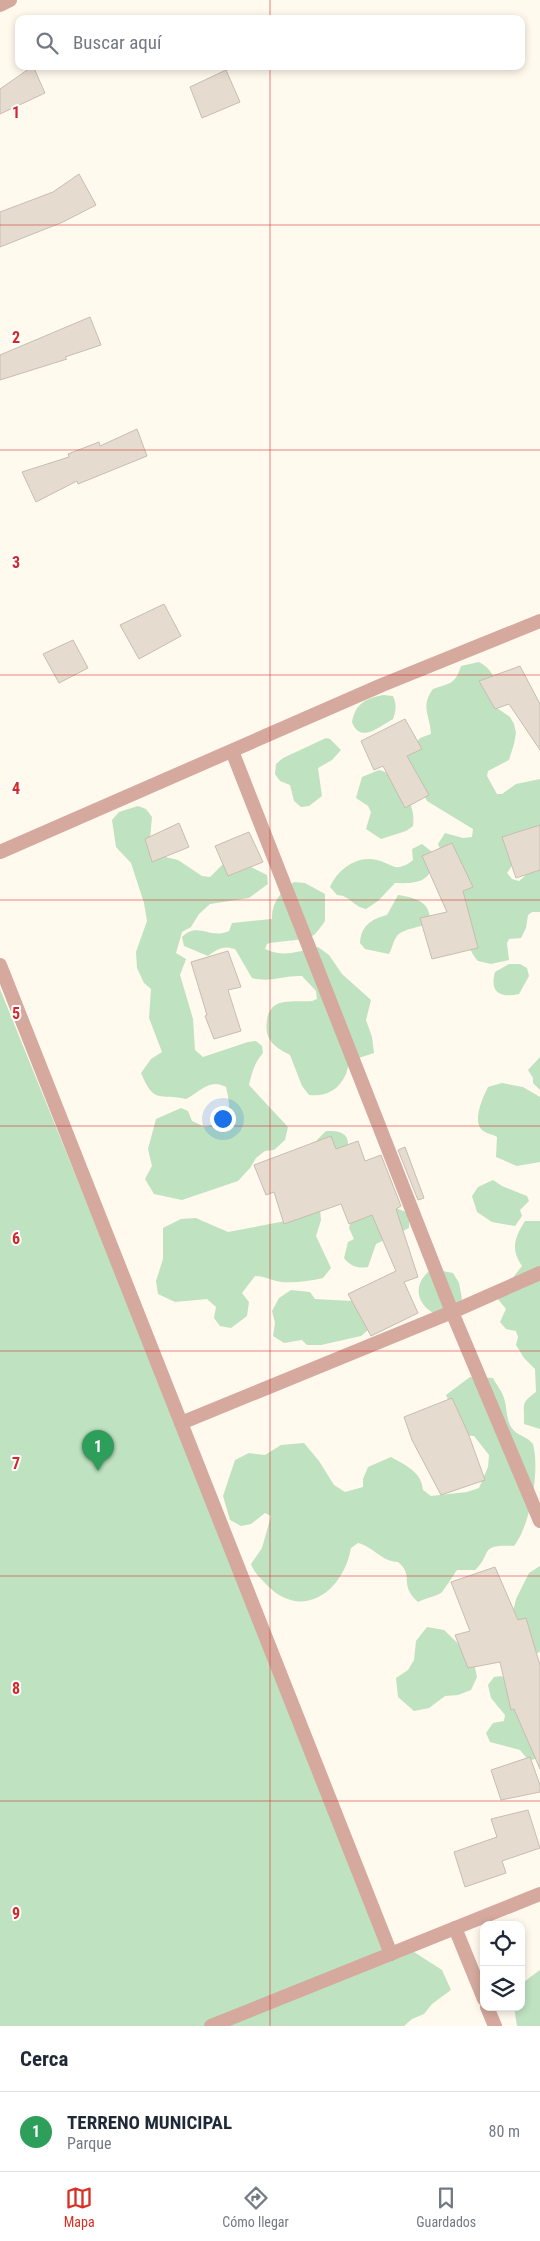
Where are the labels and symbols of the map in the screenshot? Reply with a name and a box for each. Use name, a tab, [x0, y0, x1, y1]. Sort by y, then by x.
text: 1	[12, 103, 20, 122]
text: 2	[12, 328, 20, 347]
text: 3	[12, 553, 20, 572]
text: 4	[12, 779, 20, 798]
text: 5	[12, 1004, 20, 1023]
your location	[210, 1106, 236, 1132]
text: 6	[12, 1229, 20, 1248]
pin: 1	[82, 1430, 114, 1471]
text: 7	[12, 1454, 20, 1473]
text: 8	[12, 1679, 20, 1698]
text: 9	[12, 1904, 20, 1923]

